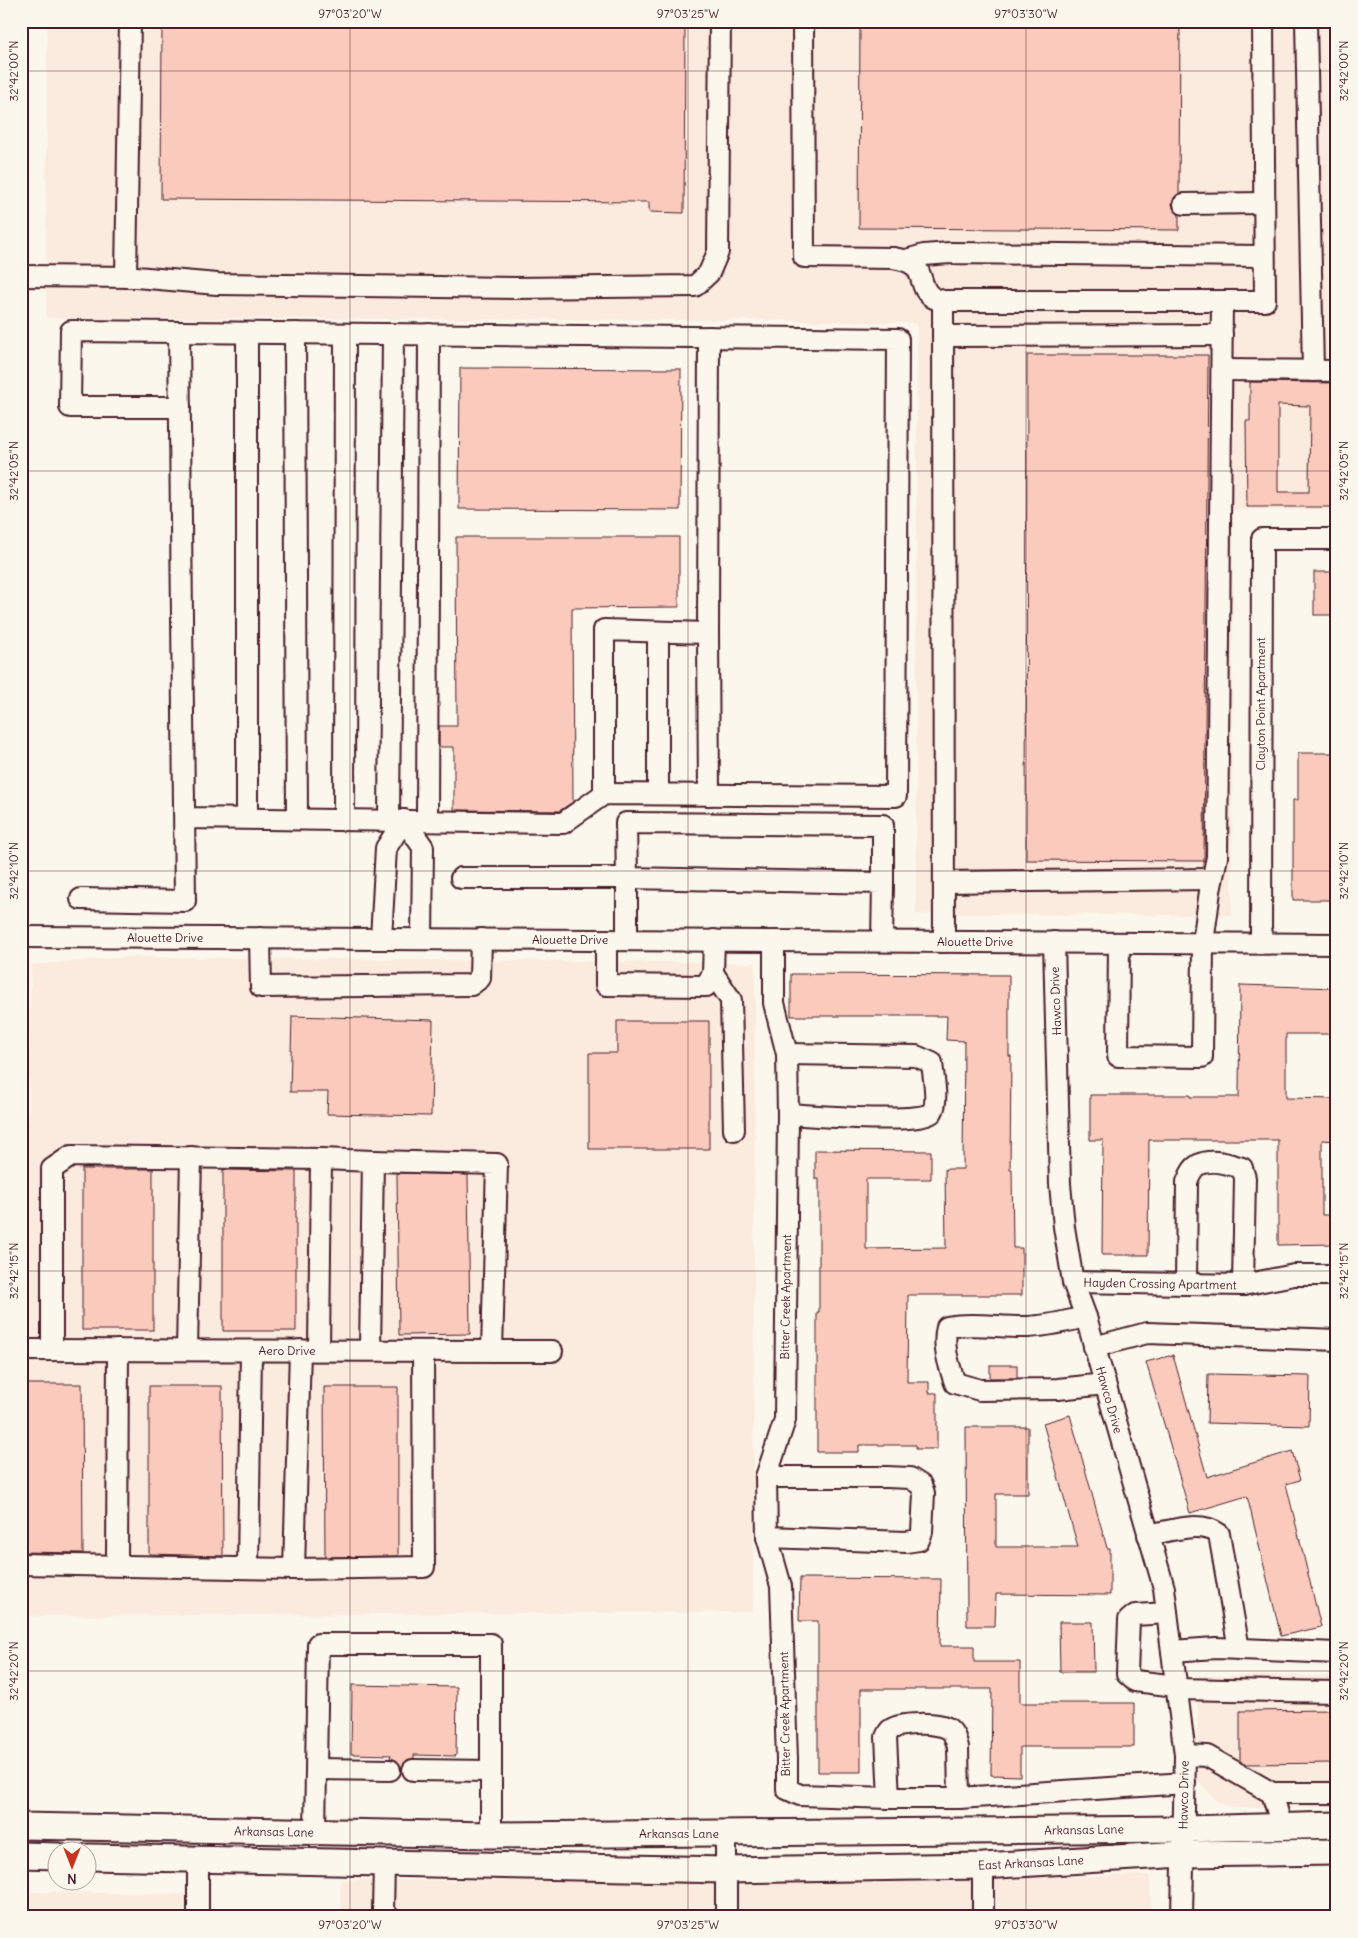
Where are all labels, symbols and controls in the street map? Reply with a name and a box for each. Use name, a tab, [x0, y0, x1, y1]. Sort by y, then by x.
text: 97°03'20"W	[318, 6, 382, 21]
text: 97°03'25"W	[657, 6, 719, 21]
text: 97°03'30"W	[994, 6, 1058, 21]
text: 32°42'00"N	[6, 40, 21, 102]
text: 32°42'00"N	[1336, 40, 1351, 102]
text: 32°42'05"N	[6, 441, 21, 501]
text: 32°42'05"N	[1336, 441, 1351, 501]
street label: Clayton Point Apartment	[1253, 637, 1268, 771]
text: 32°42'10"N	[6, 842, 21, 900]
text: 32°42'10"N	[1336, 842, 1351, 900]
street label: Alouette Drive	[127, 930, 203, 945]
street label: Alouette Drive	[532, 932, 608, 947]
street label: Alouette Drive	[937, 934, 1013, 949]
street label: Hawco Drive	[1047, 966, 1064, 1036]
street label: Bitter Creek Apartment	[777, 1234, 794, 1360]
text: 32°42'15"N	[6, 1243, 21, 1300]
text: 32°42'15"N	[1336, 1243, 1351, 1300]
street label: Hayden Crossing Apartment	[1083, 1275, 1237, 1292]
street label: Aero Drive	[259, 1343, 315, 1358]
street label: Hawco Drive	[1093, 1365, 1126, 1435]
text: 32°42'20"N	[6, 1641, 21, 1701]
text: 32°42'20"N	[1336, 1641, 1351, 1701]
street label: Bitter Creek Apartment	[776, 1651, 793, 1777]
street label: Hawco Drive	[1175, 1760, 1192, 1830]
street label: Arkansas Lane	[1044, 1821, 1124, 1838]
street label: Arkansas Lane	[234, 1823, 314, 1840]
street label: Arkansas Lane	[639, 1826, 719, 1841]
north arrow	[48, 1840, 98, 1890]
street label: East Arkansas Lane	[978, 1852, 1084, 1873]
text: N	[67, 1870, 77, 1888]
text: 97°03'20"W	[318, 1917, 382, 1932]
text: 97°03'25"W	[657, 1917, 719, 1932]
text: 97°03'30"W	[994, 1917, 1058, 1932]

